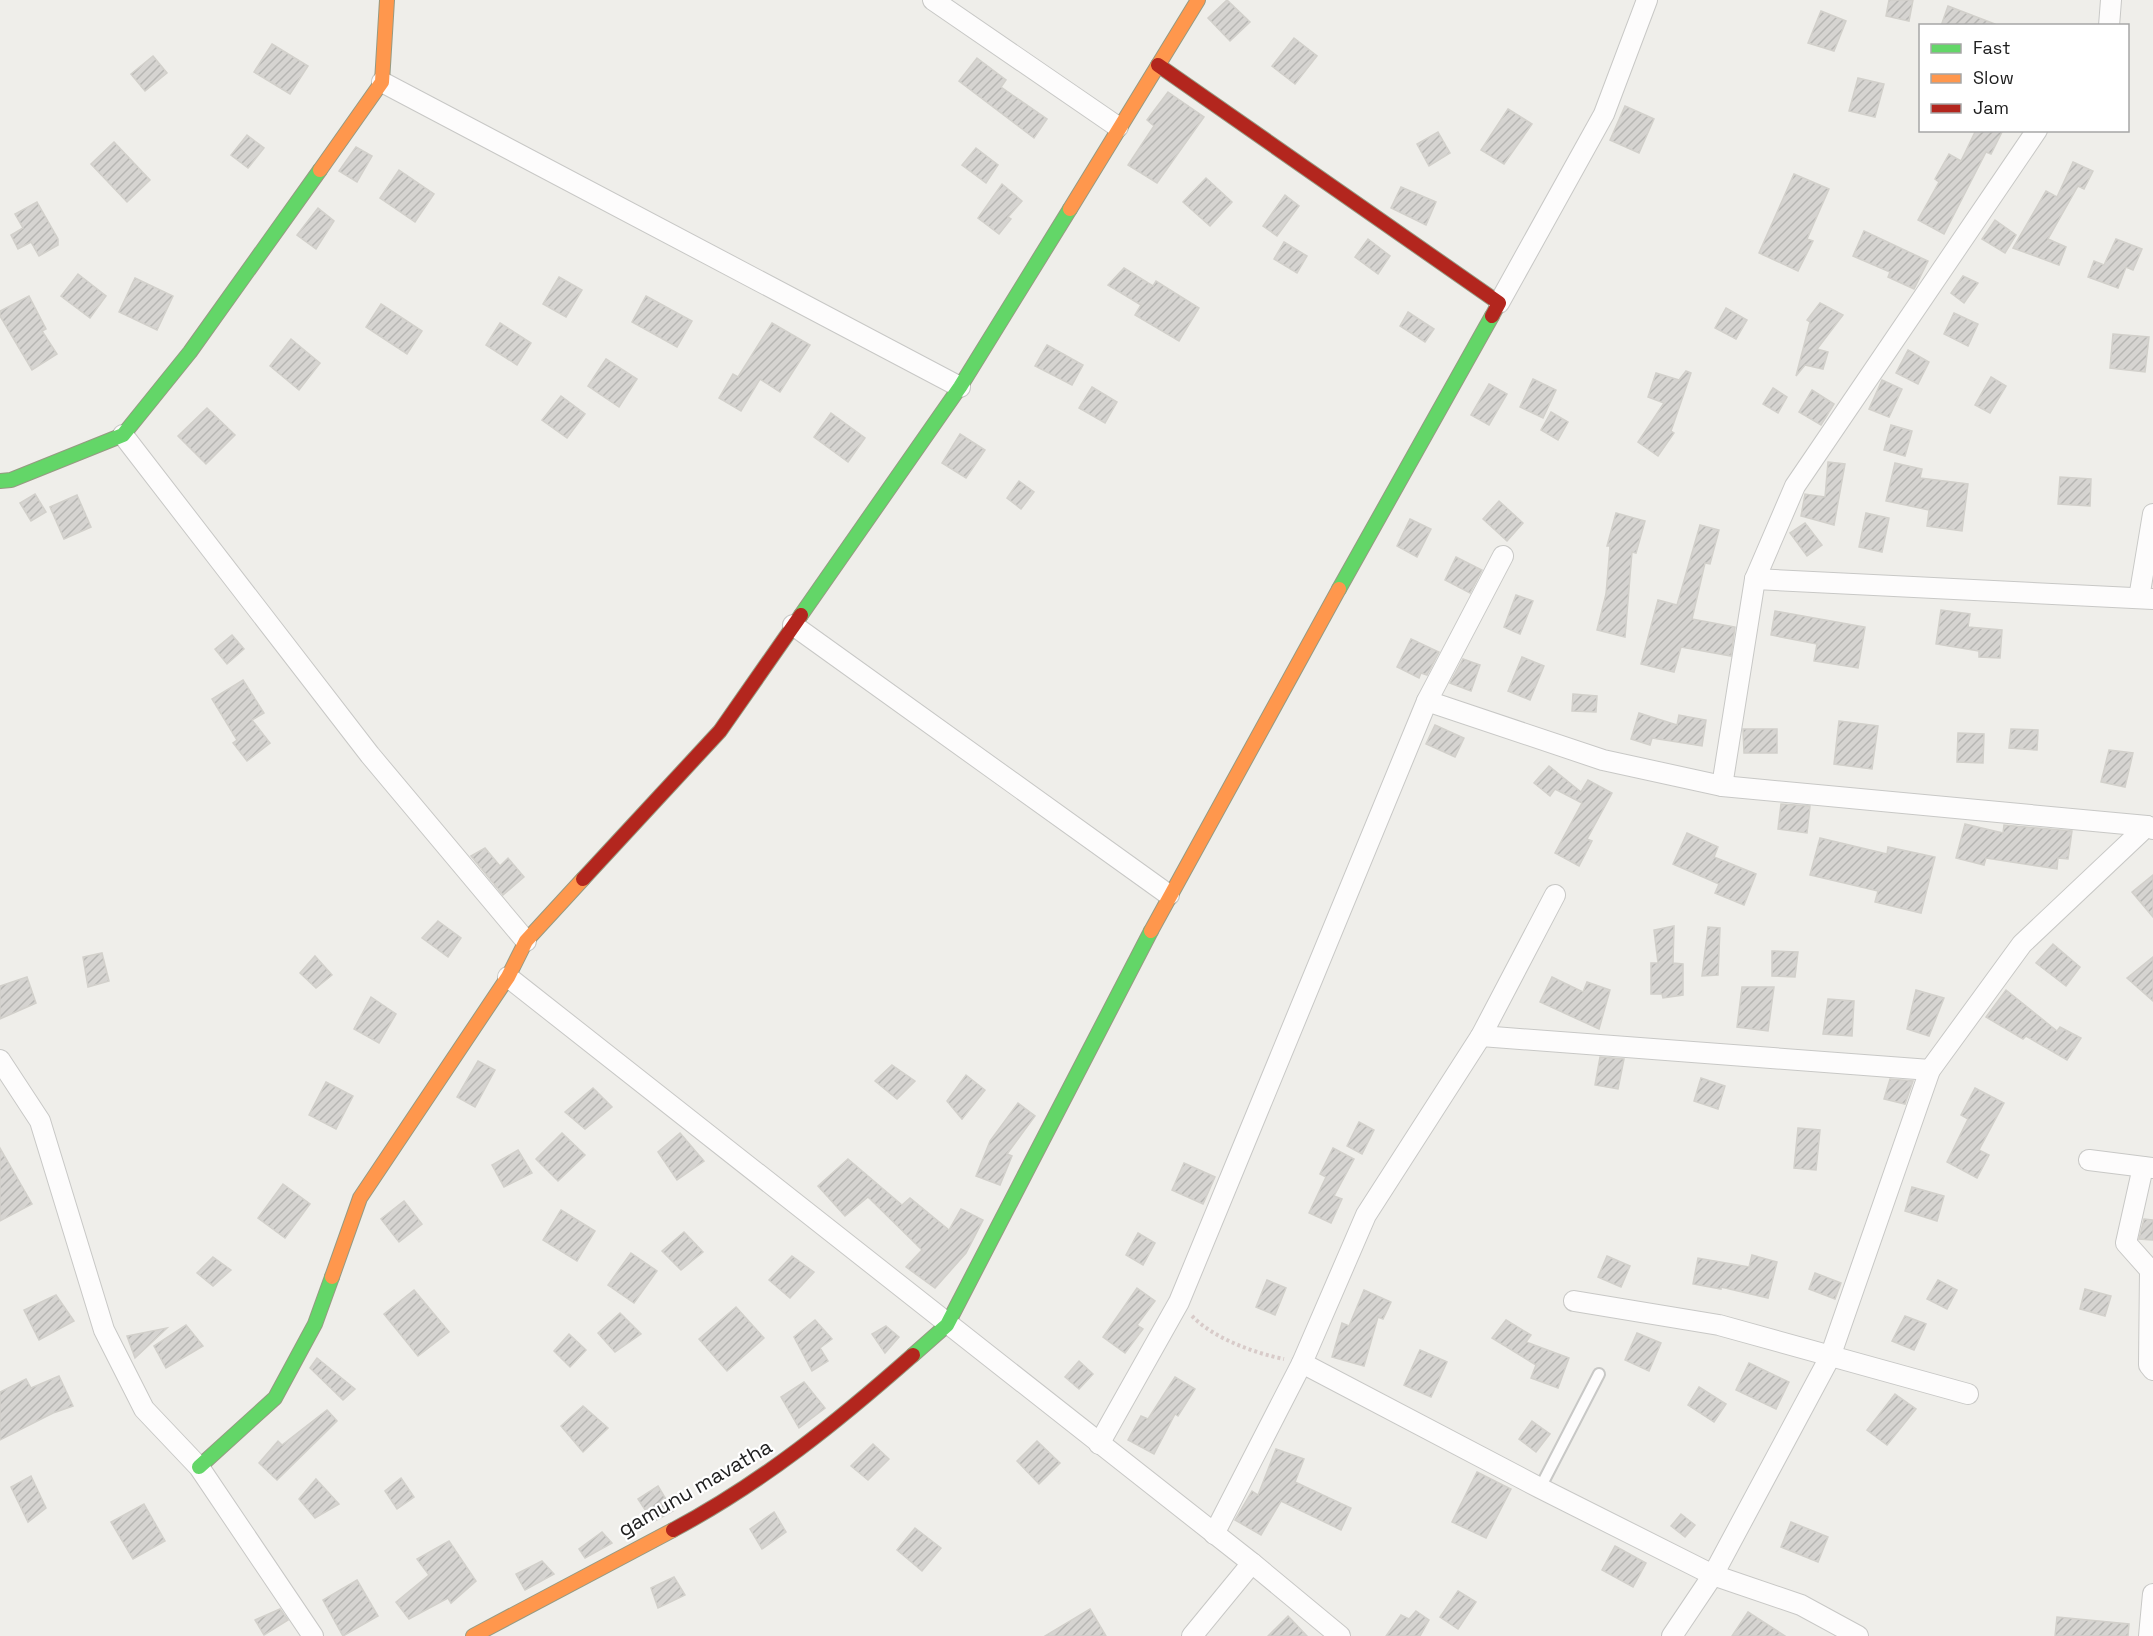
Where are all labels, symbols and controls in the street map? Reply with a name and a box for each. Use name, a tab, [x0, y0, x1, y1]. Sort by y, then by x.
legend	[1919, 24, 2129, 132]
text: Fast	[1973, 36, 2010, 59]
text: Slow	[1973, 66, 2014, 89]
text: Jam	[1973, 96, 2009, 119]
street label: gamunu mavatha	[613, 1432, 777, 1543]

